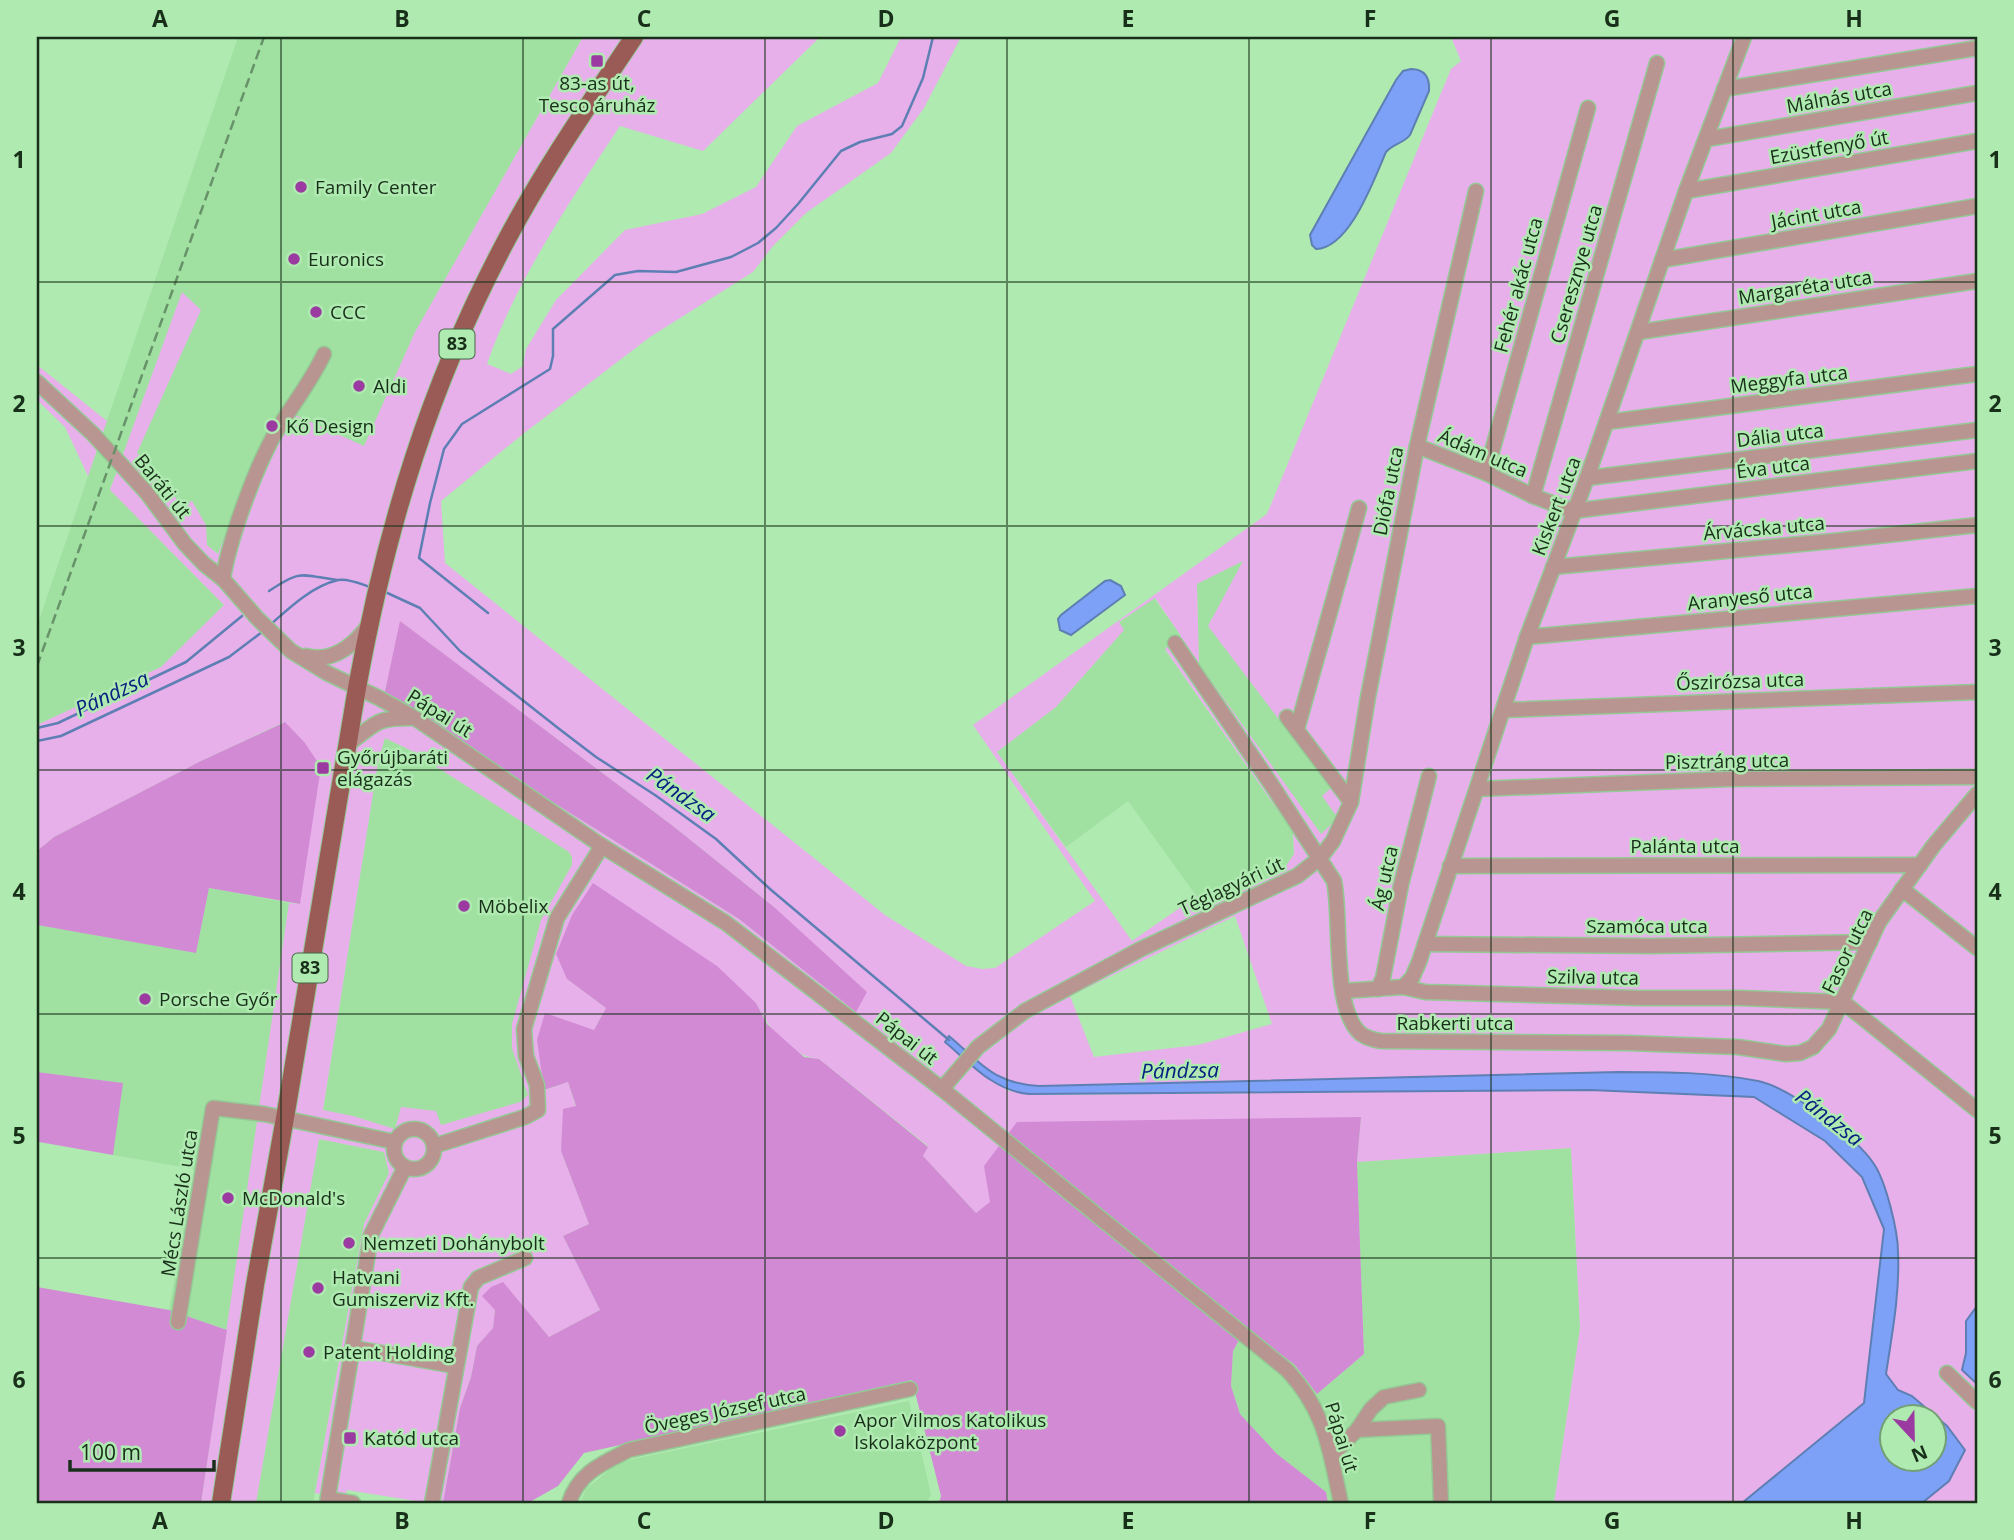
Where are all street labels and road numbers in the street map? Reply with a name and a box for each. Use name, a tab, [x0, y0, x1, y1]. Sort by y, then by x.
street label: Málnás utca	[1784, 75, 1894, 119]
street label: Ezüstfenyő út	[1768, 124, 1891, 170]
street label: Jácint utca	[1767, 193, 1863, 235]
street label: Cseresznye utca	[1544, 202, 1608, 346]
street label: Fehér akác utca	[1487, 215, 1549, 355]
street label: Margaréta utca	[1736, 264, 1874, 310]
road number: 83	[440, 330, 475, 358]
street label: Meggyfa utca	[1729, 359, 1849, 399]
street label: Dália utca	[1735, 417, 1825, 453]
street label: Ádám utca	[1434, 423, 1532, 483]
street label: Diófa utca	[1367, 444, 1409, 538]
street label: Baráti út	[129, 448, 197, 524]
street label: Éva utca	[1735, 450, 1811, 484]
street label: Kiskert utca	[1525, 453, 1587, 559]
street label: Árvácska utca	[1702, 510, 1826, 546]
street label: Aranyeső utca	[1686, 578, 1814, 616]
street label: Őszirózsa utca	[1675, 666, 1805, 696]
street label: Pápai út	[402, 683, 478, 743]
street label: Pisztráng utca	[1665, 747, 1789, 775]
street label: Palánta utca	[1630, 833, 1740, 859]
street label: Ág utca	[1364, 843, 1404, 913]
street label: Téglagyári út	[1174, 850, 1288, 922]
street label: Fasor utca	[1815, 904, 1879, 998]
street label: Szamóca utca	[1586, 913, 1708, 939]
road number: 83	[292, 953, 328, 982]
street label: Szilva utca	[1547, 963, 1639, 991]
street label: Pápai út	[870, 1005, 944, 1071]
street label: Rabkerti utca	[1397, 1010, 1513, 1036]
street label: Mécs László utca	[155, 1128, 203, 1278]
street label: Öveges József utca	[642, 1380, 808, 1440]
street label: Pápai út	[1319, 1399, 1365, 1476]

